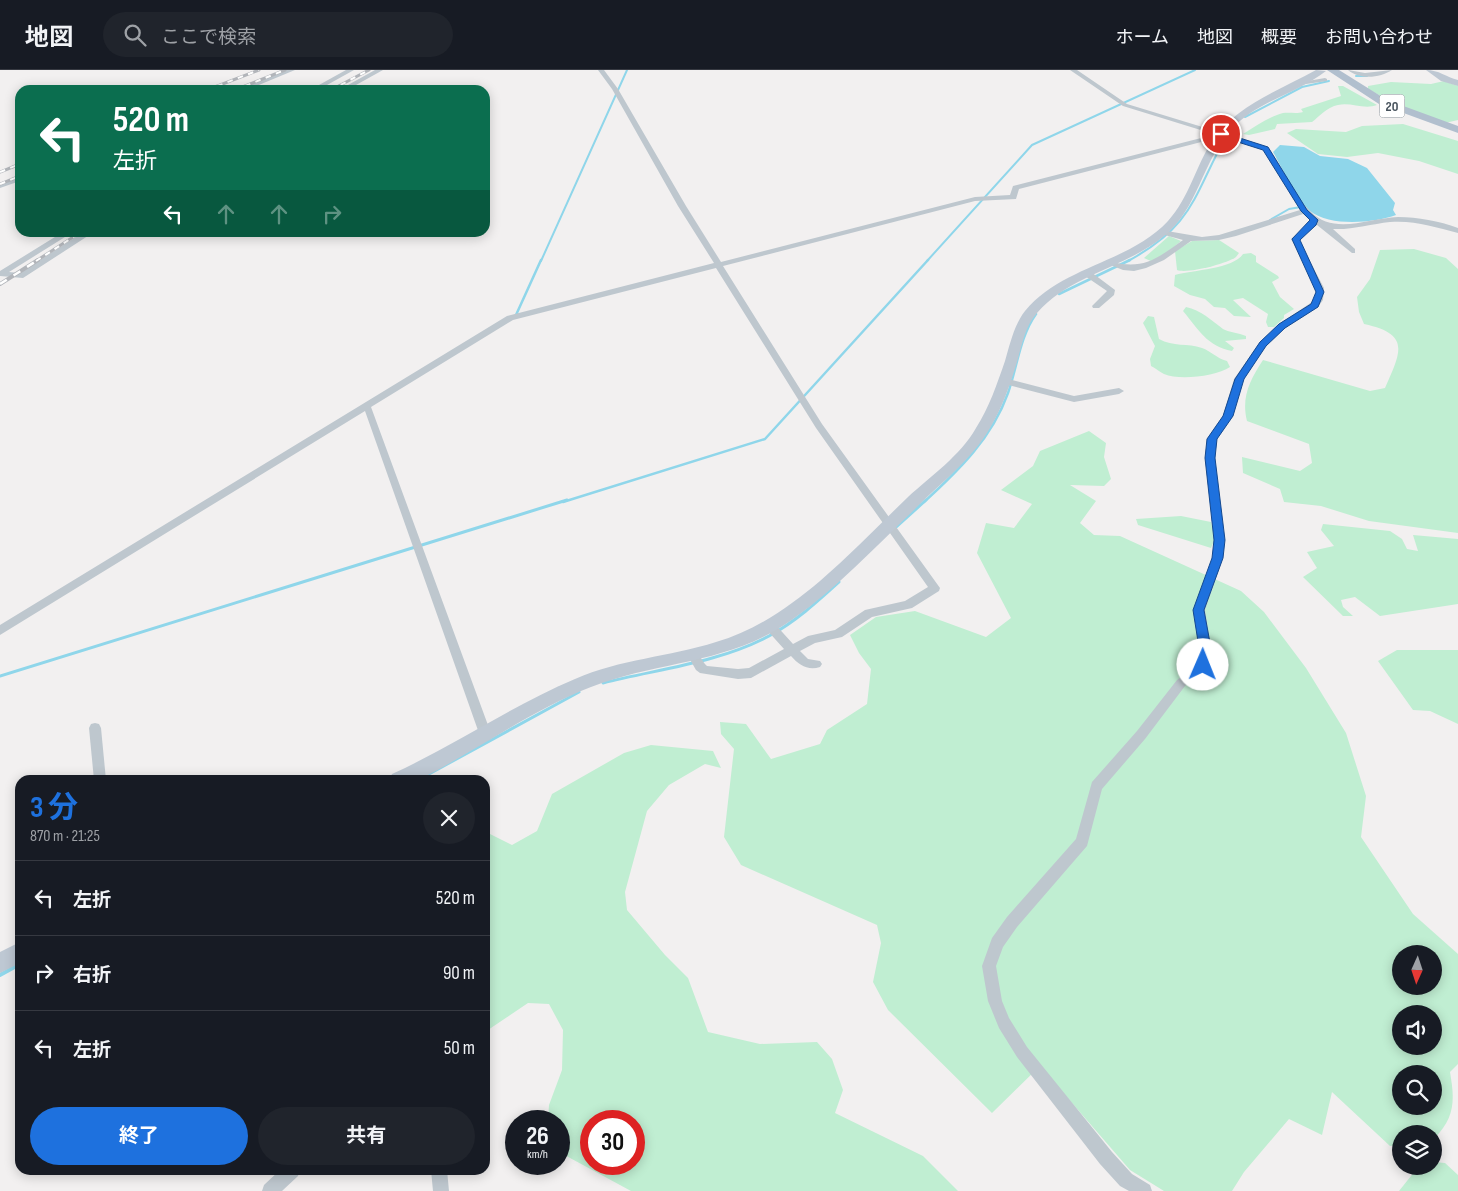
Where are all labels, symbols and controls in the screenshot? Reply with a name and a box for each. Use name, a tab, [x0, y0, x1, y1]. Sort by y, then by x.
search box	[103, 12, 453, 57]
icon: search	[121, 21, 149, 49]
text: 地図	[25, 23, 73, 52]
text: ここで検索	[161, 26, 256, 49]
text: ホーム	[1116, 27, 1169, 48]
text: 地図	[1197, 27, 1233, 48]
text: 概要	[1261, 27, 1297, 48]
text: お問い合わせ	[1325, 27, 1433, 48]
road number: 20	[1380, 94, 1404, 118]
text: 520 m	[113, 99, 189, 142]
icon: left	[30, 105, 95, 170]
pin	[1200, 113, 1242, 155]
icon: arrive	[1207, 120, 1235, 148]
text: 左折	[113, 148, 157, 175]
icon: left	[159, 200, 187, 228]
icon: ahead	[212, 200, 240, 228]
icon: ahead	[265, 200, 293, 228]
icon: right	[318, 200, 346, 228]
position arrow	[1176, 638, 1228, 690]
text: 3 分	[30, 790, 78, 826]
button: close	[423, 792, 475, 844]
text: 870 m · 21:25	[30, 827, 100, 846]
icon: left	[30, 884, 58, 912]
text: 520 m	[436, 887, 475, 910]
text: 左折	[73, 889, 111, 912]
north arrow	[1392, 945, 1442, 995]
map controls	[1392, 945, 1442, 1175]
icon: right	[30, 959, 58, 987]
text: 90 m	[443, 962, 475, 985]
text: 右折	[73, 964, 111, 987]
button: sound	[1392, 1005, 1442, 1055]
icon: left	[30, 1034, 58, 1062]
text: 50 m	[444, 1037, 475, 1060]
text: 左折	[73, 1039, 111, 1062]
button: search	[1392, 1065, 1442, 1115]
button: 終了	[30, 1107, 248, 1165]
button: 共有	[258, 1107, 475, 1165]
speed limit sign: 30	[580, 1110, 645, 1175]
text: 26	[526, 1121, 549, 1152]
button: layers	[1392, 1125, 1442, 1175]
text: km/h	[527, 1147, 548, 1162]

